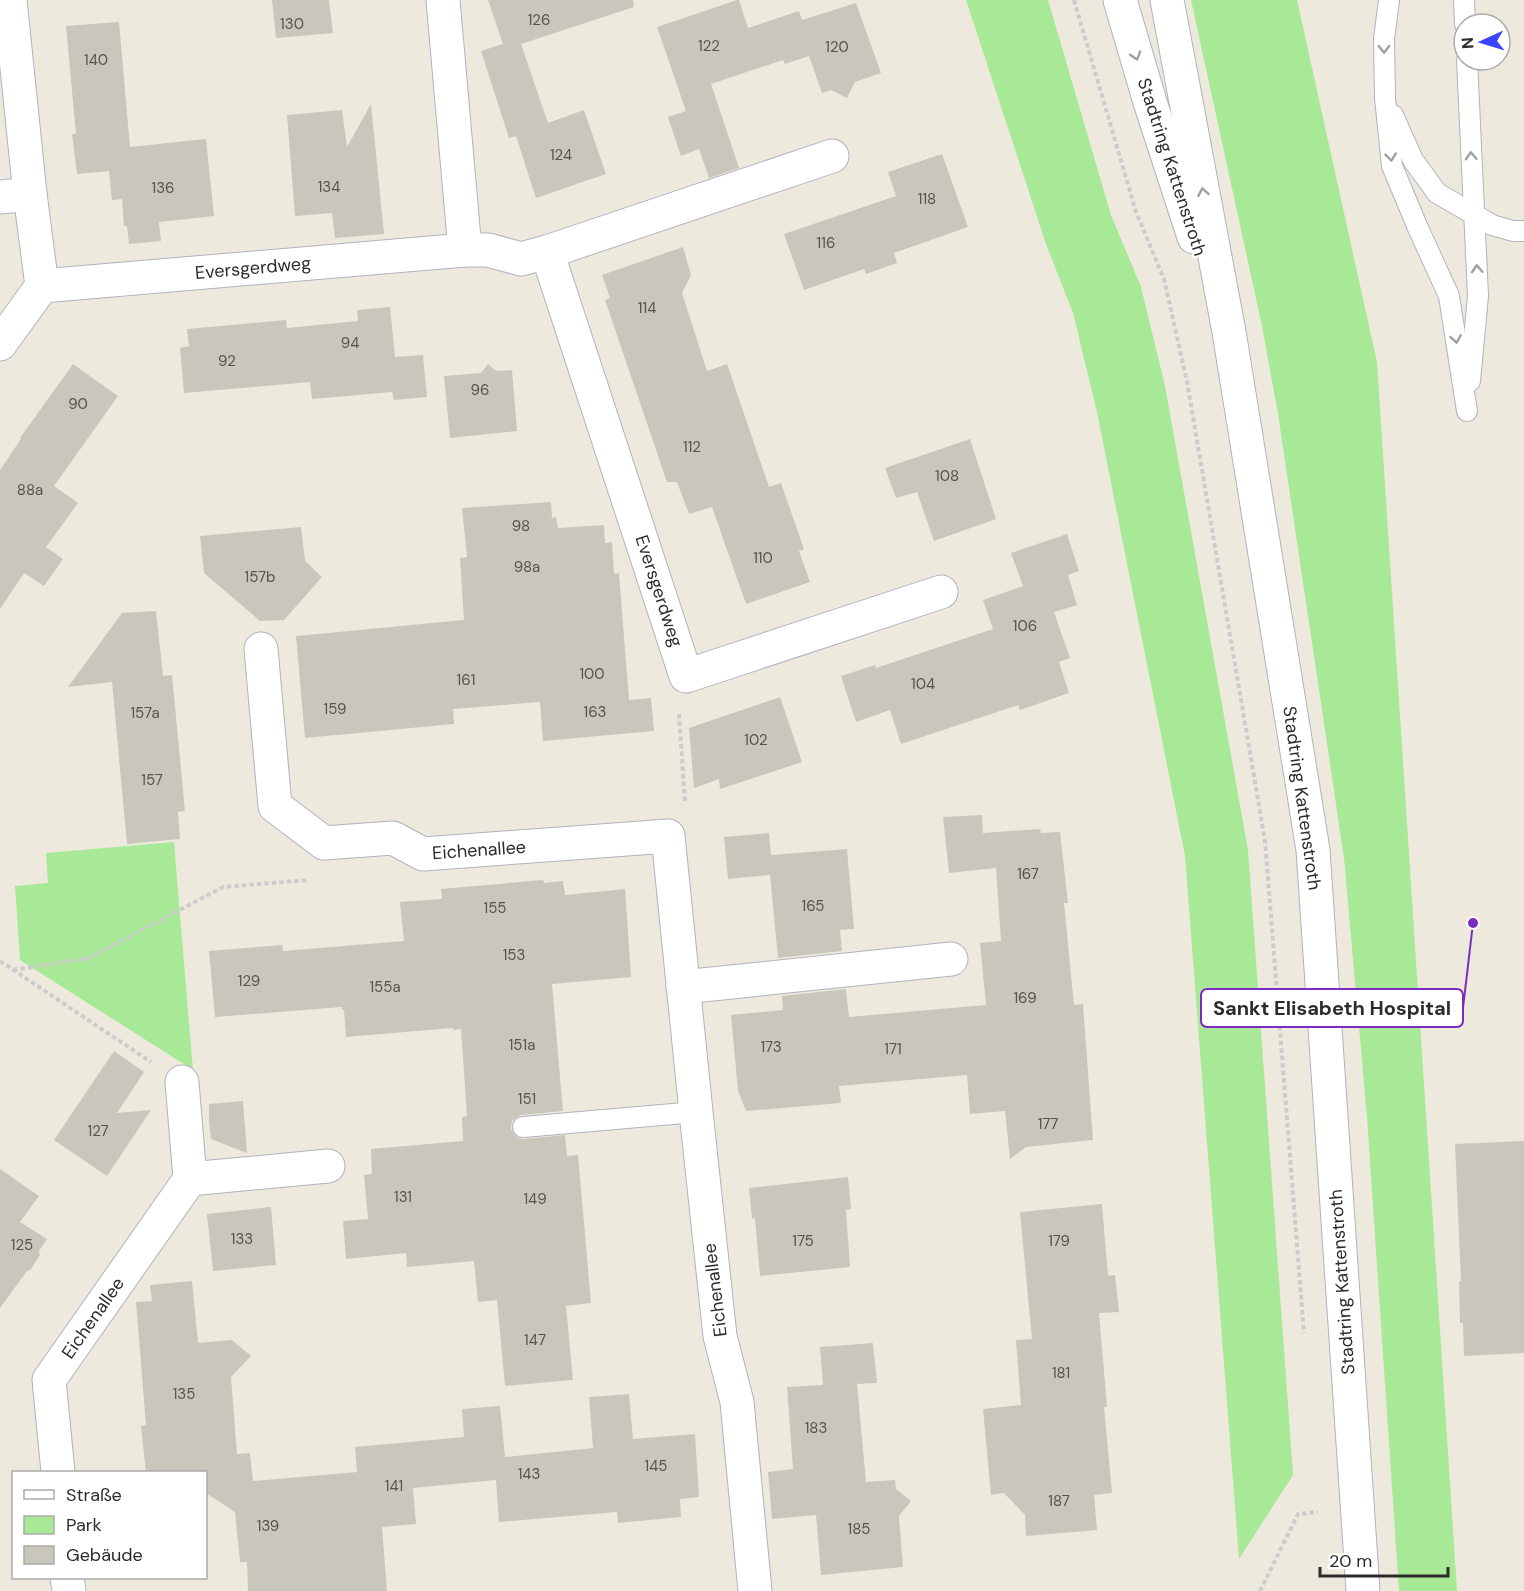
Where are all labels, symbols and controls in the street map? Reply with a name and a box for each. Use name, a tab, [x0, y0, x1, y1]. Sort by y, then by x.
house number: 126	[528, 10, 550, 30]
north arrow	[1452, 12, 1512, 72]
house number: 130	[280, 14, 304, 34]
house number: 122	[698, 36, 720, 56]
text: N	[1457, 36, 1478, 50]
house number: 120	[825, 37, 849, 57]
one-way arrow	[1378, 45, 1390, 54]
house number: 140	[84, 50, 108, 70]
one-way arrow	[1129, 50, 1141, 61]
street label: Stadtring Kattenstroth	[1132, 75, 1212, 259]
house number: 124	[550, 145, 572, 165]
one-way arrow	[1385, 152, 1397, 161]
one-way arrow	[1465, 152, 1478, 161]
house number: 134	[318, 177, 340, 197]
house number: 136	[152, 178, 174, 198]
one-way arrow	[1197, 187, 1210, 197]
house number: 118	[918, 189, 936, 209]
house number: 116	[817, 233, 835, 253]
street label: Eversgerdweg	[194, 251, 312, 285]
one-way arrow	[1470, 264, 1483, 273]
house number: 114	[638, 298, 656, 318]
house number: 94	[341, 333, 359, 353]
one-way arrow	[1449, 334, 1461, 344]
house number: 92	[218, 351, 236, 371]
house number: 96	[471, 380, 489, 400]
house number: 90	[68, 394, 88, 414]
house number: 112	[683, 437, 701, 457]
house number: 108	[935, 466, 959, 486]
house number: 88a	[17, 480, 43, 500]
house number: 98	[512, 516, 530, 536]
street label: Eversgerdweg	[630, 532, 688, 650]
house number: 110	[753, 548, 773, 568]
house number: 98a	[514, 557, 540, 577]
house number: 157b	[245, 567, 275, 587]
house number: 106	[1013, 616, 1037, 636]
house number: 100	[579, 664, 605, 684]
house number: 161	[457, 670, 475, 690]
house number: 104	[911, 674, 935, 694]
house number: 159	[324, 699, 346, 719]
house number: 163	[584, 702, 606, 722]
house number: 157a	[130, 703, 160, 723]
street label: Stadtring Kattenstroth	[1277, 704, 1327, 892]
house number: 102	[744, 730, 768, 750]
house number: 157	[141, 770, 163, 790]
street label: Eichenallee	[431, 835, 527, 865]
house number: 167	[1017, 864, 1039, 884]
house number: 165	[802, 896, 824, 916]
house number: 155	[484, 898, 506, 918]
house number: 153	[503, 945, 525, 965]
house number: 129	[238, 971, 260, 991]
house number: 155a	[369, 977, 401, 997]
house number: 169	[1013, 988, 1037, 1008]
callout: Sankt Elisabeth Hospital	[1201, 989, 1463, 1027]
text: Sankt Elisabeth Hospital	[1213, 995, 1451, 1021]
house number: 151a	[509, 1035, 535, 1055]
house number: 173	[760, 1037, 782, 1057]
house number: 171	[884, 1039, 902, 1059]
house number: 151	[518, 1089, 536, 1109]
house number: 177	[1038, 1114, 1058, 1134]
house number: 127	[87, 1121, 109, 1141]
house number: 131	[394, 1187, 412, 1207]
house number: 149	[523, 1189, 547, 1209]
street label: Stadtring Kattenstroth	[1324, 1189, 1360, 1375]
house number: 133	[231, 1229, 253, 1249]
house number: 175	[792, 1231, 814, 1251]
house number: 179	[1048, 1231, 1070, 1251]
house number: 125	[11, 1235, 33, 1255]
street label: Eichenallee	[697, 1242, 733, 1338]
street label: Eichenallee	[56, 1273, 130, 1363]
house number: 147	[524, 1330, 546, 1350]
house number: 181	[1052, 1363, 1070, 1383]
house number: 135	[173, 1384, 195, 1404]
house number: 183	[805, 1418, 827, 1438]
house number: 145	[645, 1456, 667, 1476]
house number: 143	[518, 1464, 540, 1484]
legend	[12, 1471, 207, 1579]
house number: 141	[385, 1476, 403, 1496]
text: Straße	[66, 1483, 122, 1507]
house number: 187	[1048, 1491, 1070, 1511]
text: Park	[66, 1513, 102, 1537]
house number: 139	[257, 1516, 279, 1536]
house number: 185	[848, 1519, 870, 1539]
scale bar	[1320, 1540, 1448, 1578]
text: Gebäude	[66, 1543, 143, 1567]
text: 20 m	[1329, 1549, 1372, 1573]

